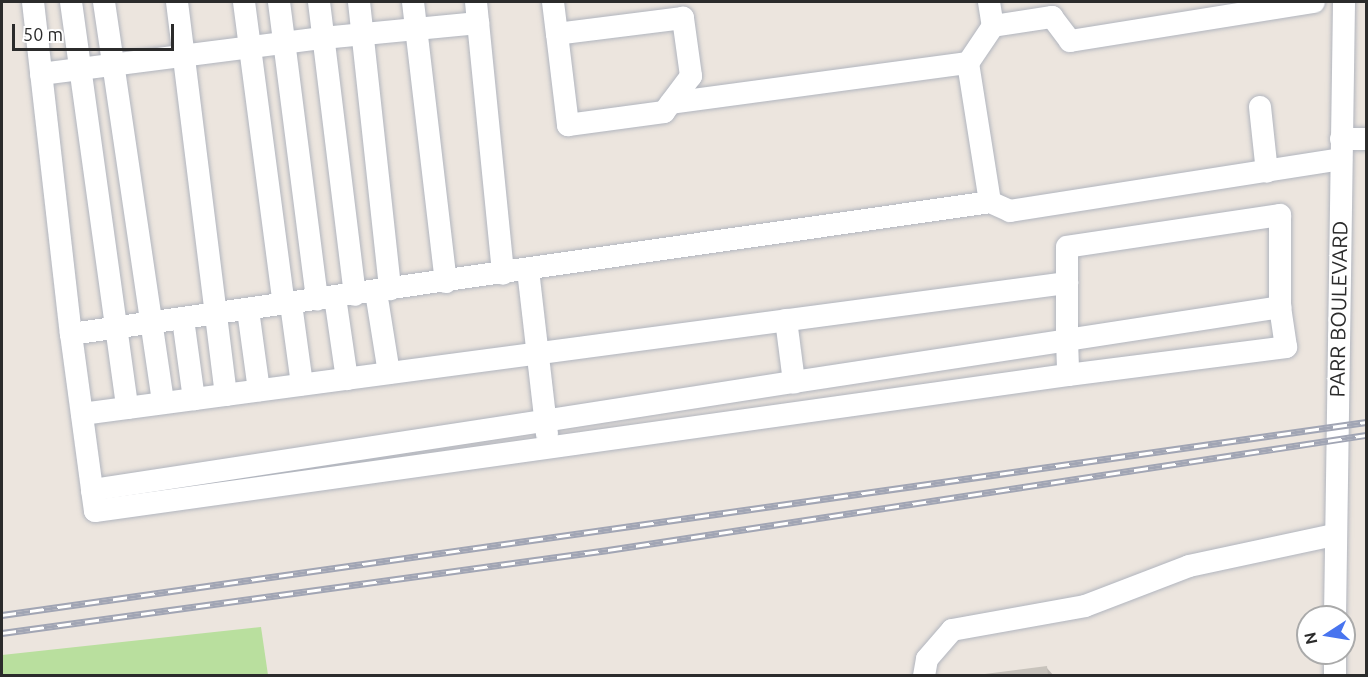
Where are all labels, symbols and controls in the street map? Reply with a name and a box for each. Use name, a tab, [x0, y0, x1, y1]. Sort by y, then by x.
scale bar	[15, 12, 177, 50]
text: 50 m	[23, 24, 63, 44]
street label: PARR BOULEVARD	[1324, 220, 1352, 398]
north arrow	[1296, 605, 1356, 665]
text: N	[1300, 631, 1320, 646]

